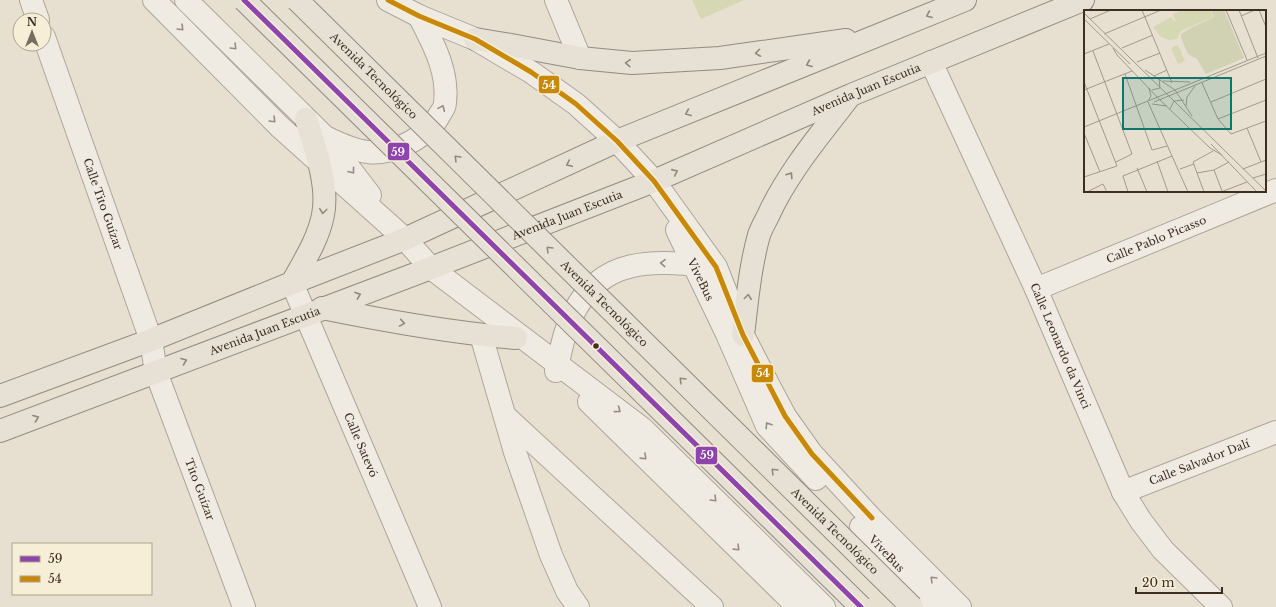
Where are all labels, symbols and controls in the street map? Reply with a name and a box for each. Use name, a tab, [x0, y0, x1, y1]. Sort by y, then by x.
one-way arrow	[926, 10, 934, 18]
inset map	[1084, 10, 1266, 192]
north arrow	[12, 12, 52, 52]
text: N	[27, 15, 38, 29]
one-way arrow	[176, 23, 184, 31]
street label: Avenida Tecnológico	[327, 29, 420, 122]
one-way arrow	[229, 42, 237, 50]
one-way arrow	[754, 48, 761, 57]
one-way arrow	[625, 58, 631, 67]
one-way arrow	[805, 59, 813, 67]
street label: Avenida Juan Escutia	[808, 60, 923, 119]
line badge: 54	[538, 75, 560, 94]
text: 54	[542, 78, 556, 92]
one-way arrow	[438, 105, 446, 112]
one-way arrow	[685, 108, 692, 116]
one-way arrow	[268, 115, 276, 123]
line badge: 59	[387, 142, 410, 161]
text: 59	[391, 145, 405, 159]
one-way arrow	[454, 155, 462, 163]
street label: Calle Tito Guízar	[80, 156, 126, 252]
one-way arrow	[565, 159, 572, 167]
one-way arrow	[347, 167, 354, 174]
one-way arrow	[670, 169, 678, 177]
one-way arrow	[786, 172, 793, 179]
street label: Avenida Juan Escutia	[509, 187, 625, 243]
one-way arrow	[319, 208, 328, 215]
street label: Calle Pablo Picasso	[1104, 213, 1208, 266]
one-way arrow	[546, 247, 554, 254]
street label: ViveBus	[684, 255, 717, 303]
street label: Avenida Tecnológico	[557, 257, 651, 350]
one-way arrow	[660, 259, 666, 267]
street label: Calle Leonardo da Vinci	[1027, 281, 1094, 411]
one-way arrow	[354, 292, 361, 300]
one-way arrow	[743, 293, 752, 300]
street label: Avenida Juan Escutia	[206, 303, 323, 359]
one-way arrow	[399, 318, 405, 327]
unlabelled marker	[591, 341, 601, 351]
one-way arrow	[181, 358, 188, 366]
line badge: 54	[751, 364, 774, 383]
text: 54	[756, 366, 770, 380]
one-way arrow	[679, 377, 687, 385]
one-way arrow	[614, 405, 621, 412]
street label: Calle Satevó	[341, 411, 381, 479]
one-way arrow	[33, 414, 40, 422]
one-way arrow	[765, 423, 772, 430]
street label: Calle Salvador Dalí	[1147, 436, 1252, 488]
line badge: 59	[695, 446, 718, 465]
text: 59	[700, 448, 714, 462]
one-way arrow	[639, 452, 647, 460]
street label: Tito Guízar	[182, 456, 218, 523]
one-way arrow	[771, 468, 779, 476]
street label: Avenida Tecnológico	[788, 484, 882, 577]
one-way arrow	[709, 494, 717, 501]
street label: ViveBus	[865, 532, 908, 575]
legend	[12, 543, 152, 595]
one-way arrow	[732, 543, 740, 551]
text: 59	[48, 551, 63, 566]
scale bar	[1136, 569, 1222, 595]
text: 54	[48, 571, 62, 586]
text: 20 m	[1142, 575, 1174, 590]
one-way arrow	[930, 576, 938, 584]

